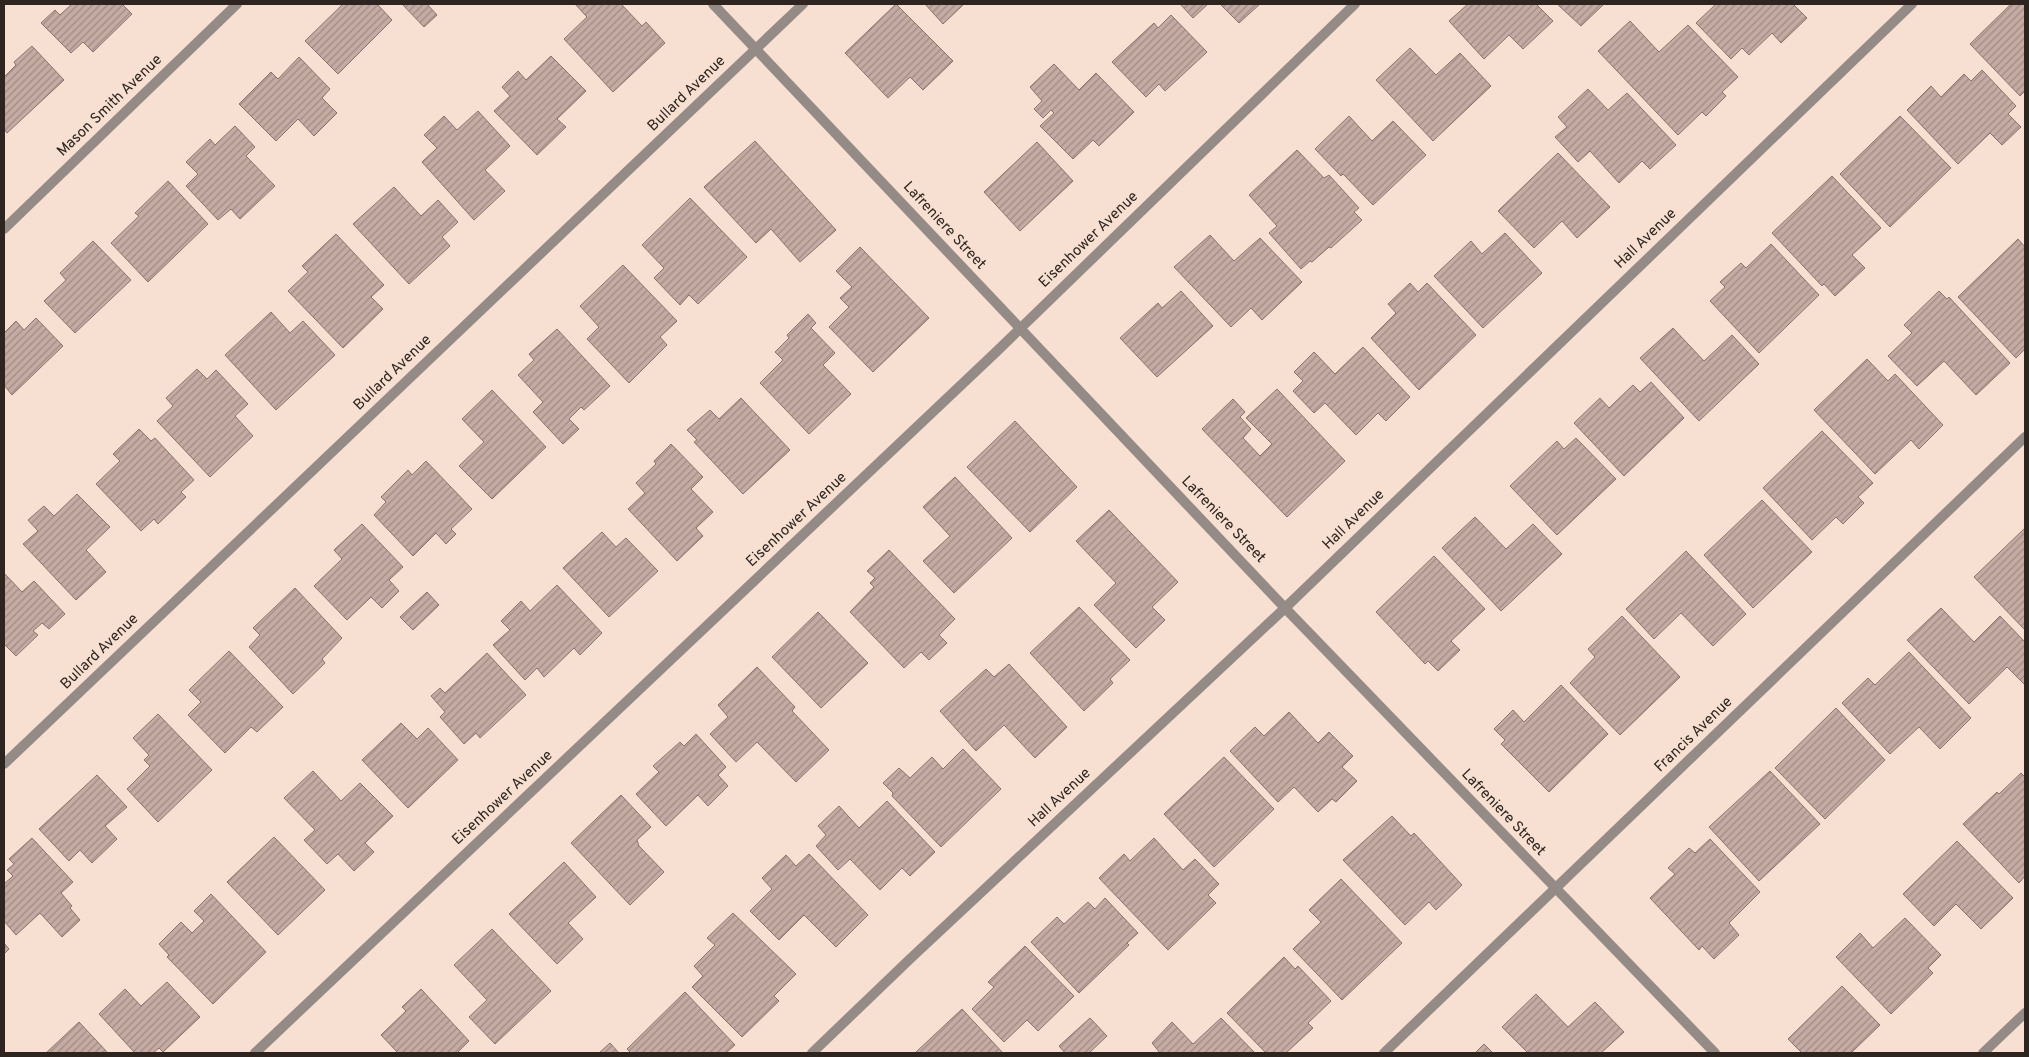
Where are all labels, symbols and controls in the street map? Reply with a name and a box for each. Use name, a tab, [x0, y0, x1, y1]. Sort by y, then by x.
street label: Mason Smith Avenue	[53, 51, 167, 161]
street label: Bullard Avenue	[644, 52, 730, 136]
street label: Lafreniere Street	[898, 178, 990, 274]
street label: Eisenhower Avenue	[1035, 188, 1143, 292]
street label: Hall Avenue	[1611, 205, 1681, 273]
street label: Bullard Avenue	[350, 331, 436, 415]
street label: Eisenhower Avenue	[743, 468, 851, 572]
street label: Lafreniere Street	[1177, 472, 1269, 568]
street label: Hall Avenue	[1319, 486, 1389, 554]
street label: Bullard Avenue	[57, 610, 143, 694]
street label: Francis Avenue	[1651, 693, 1737, 777]
street label: Eisenhower Avenue	[449, 746, 557, 850]
street label: Hall Avenue	[1025, 764, 1095, 832]
street label: Lafreniere Street	[1457, 765, 1549, 861]

